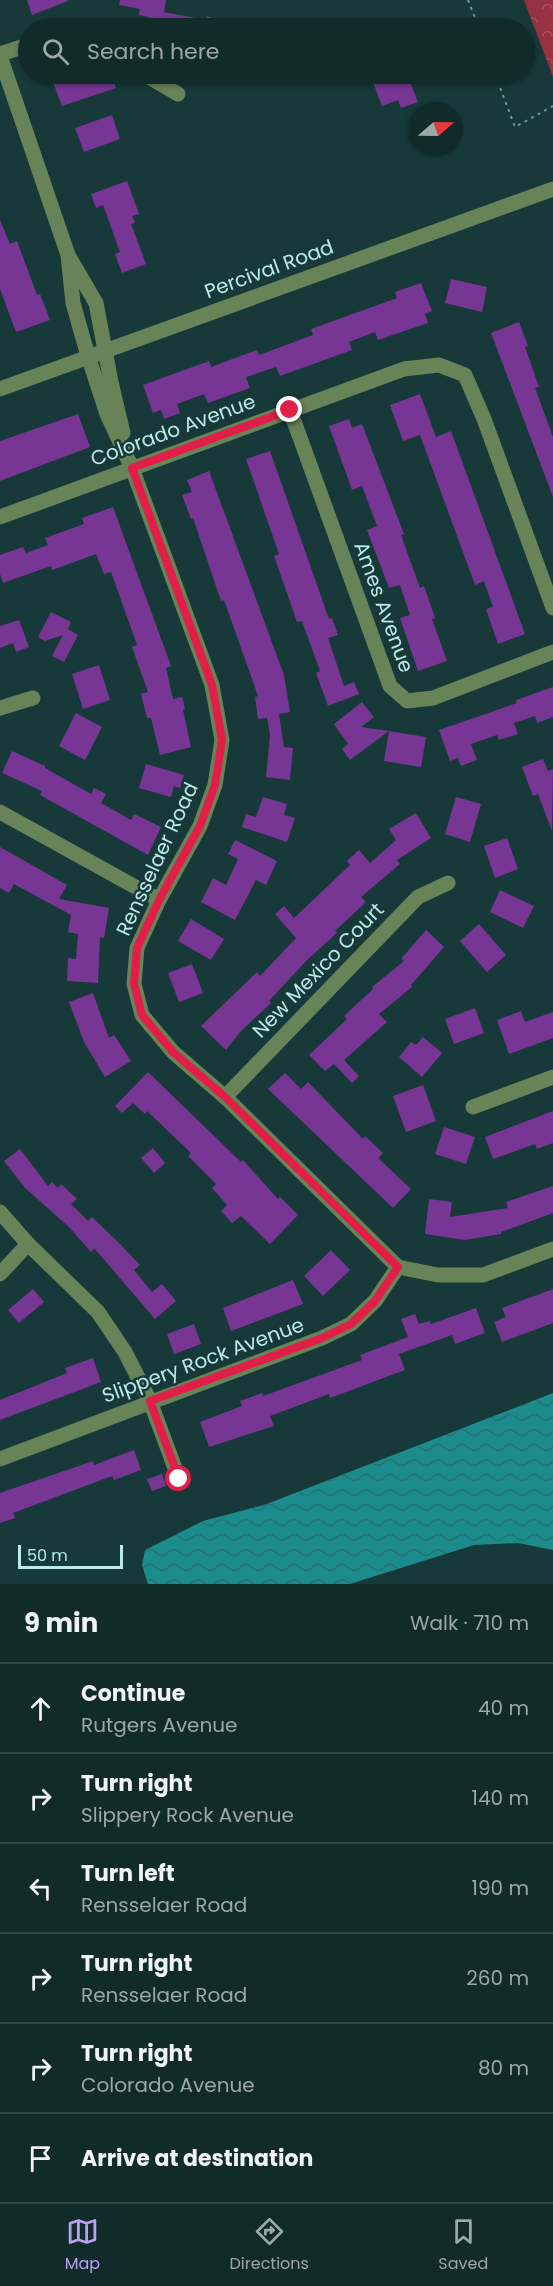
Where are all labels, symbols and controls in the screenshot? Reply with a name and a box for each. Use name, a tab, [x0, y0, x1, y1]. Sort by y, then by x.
search box	[18, 18, 535, 84]
icon: search	[39, 35, 72, 68]
text: Search here	[87, 36, 220, 67]
north arrow	[409, 102, 463, 156]
street label: Percival Road	[201, 233, 337, 305]
street label: Colorado Avenue	[87, 387, 259, 473]
route end	[276, 396, 302, 422]
street label: Ames Avenue	[347, 538, 421, 676]
street label: Rensselaer Road	[109, 778, 205, 940]
street label: New Mexico Court	[246, 896, 390, 1044]
street label: Slippery Rock Avenue	[98, 1310, 308, 1410]
route start	[165, 1465, 191, 1491]
scale bar	[18, 1542, 123, 1570]
text: 50 m	[27, 1544, 68, 1567]
text: 9 min	[24, 1605, 98, 1641]
text: Walk · 710 m	[410, 1609, 529, 1637]
text: Continue	[81, 1678, 185, 1709]
icon: ahead	[24, 1692, 57, 1725]
text: 40 m	[478, 1694, 529, 1722]
text: Rutgers Avenue	[81, 1711, 238, 1739]
text: Turn right	[81, 1768, 192, 1799]
icon: right	[24, 1782, 57, 1815]
text: 140 m	[472, 1784, 529, 1812]
text: Slippery Rock Avenue	[81, 1801, 294, 1829]
text: Turn left	[81, 1858, 175, 1889]
icon: left	[24, 1872, 57, 1905]
text: 190 m	[472, 1874, 529, 1902]
text: Rensselaer Road	[81, 1891, 247, 1919]
text: Turn right	[81, 1948, 192, 1979]
icon: right	[24, 1962, 57, 1995]
text: 260 m	[466, 1964, 529, 1992]
text: Rensselaer Road	[81, 1981, 247, 2009]
text: Turn right	[81, 2038, 192, 2069]
icon: right	[24, 2052, 57, 2085]
text: 80 m	[478, 2054, 529, 2082]
text: Colorado Avenue	[81, 2071, 255, 2099]
icon: arrive	[24, 2142, 57, 2175]
text: Arrive at destination	[81, 2143, 313, 2174]
tab: Map	[65, 2215, 100, 2276]
tab: Directions	[230, 2215, 309, 2276]
tab: Saved	[438, 2215, 488, 2276]

